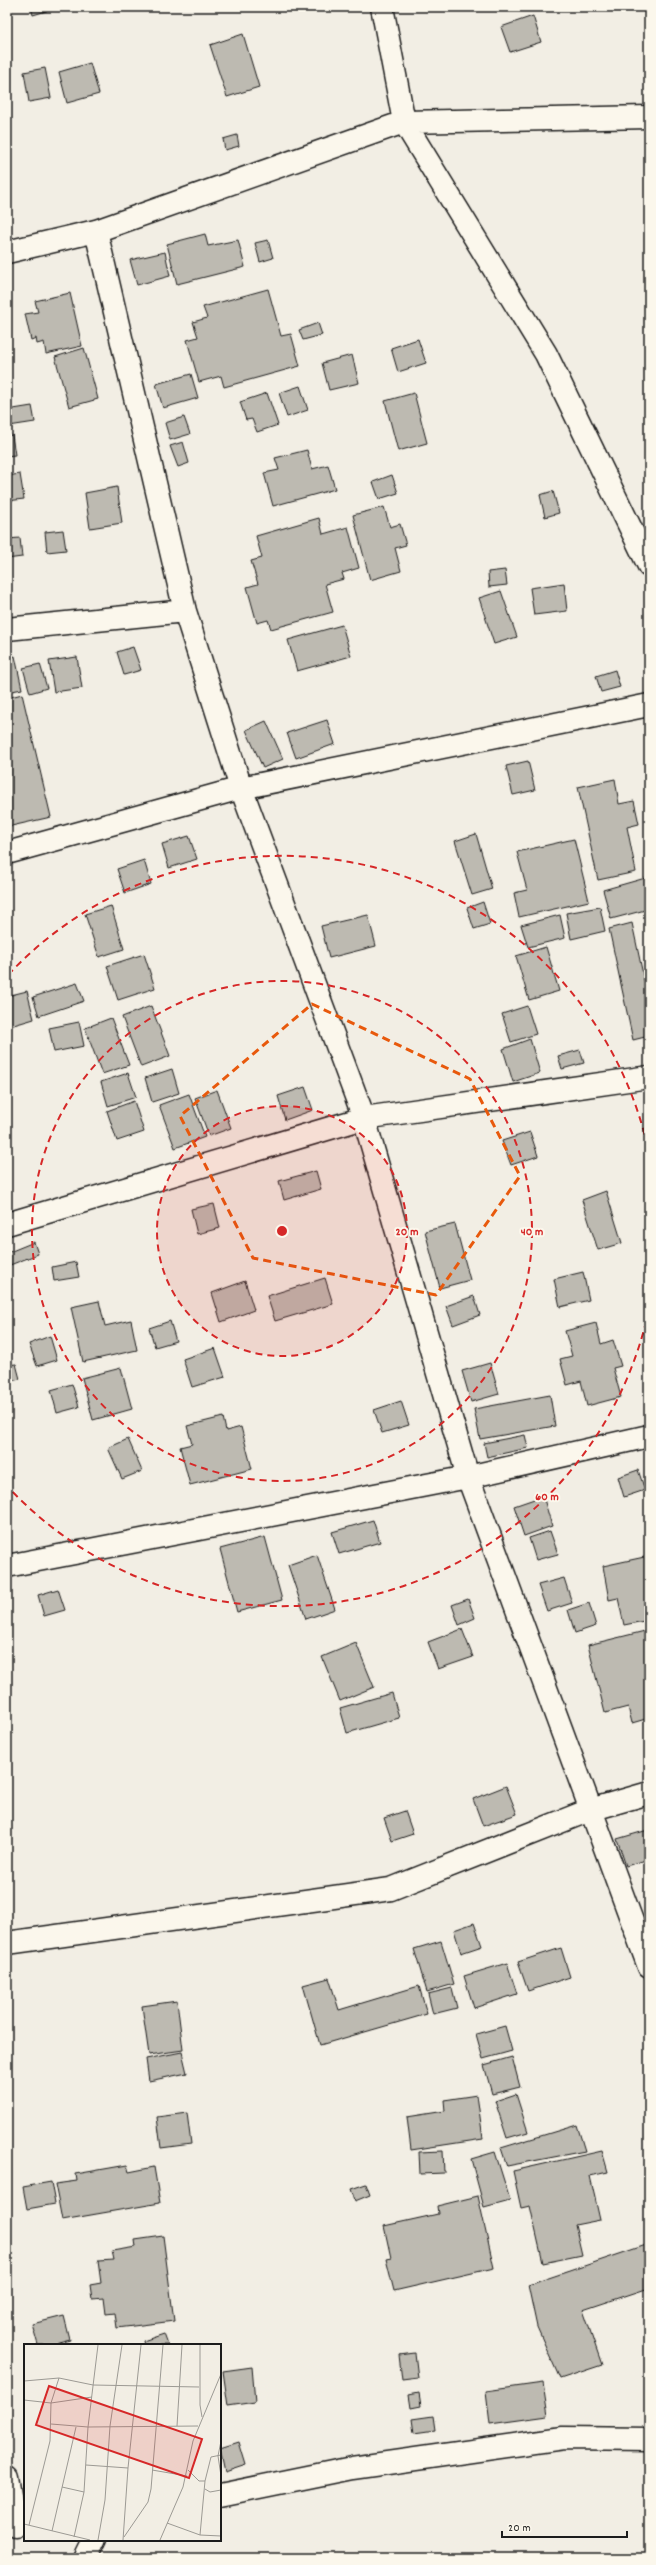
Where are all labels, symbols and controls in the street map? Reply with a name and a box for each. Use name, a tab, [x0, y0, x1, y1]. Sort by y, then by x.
centre of rings	[275, 1224, 289, 1238]
text: 20 m	[396, 1224, 418, 1241]
text: 40 m	[521, 1224, 543, 1241]
text: 60 m	[535, 1489, 559, 1506]
inset map	[24, 2344, 221, 2541]
scale bar	[502, 2513, 627, 2539]
text: 20 m	[508, 2520, 531, 2537]

